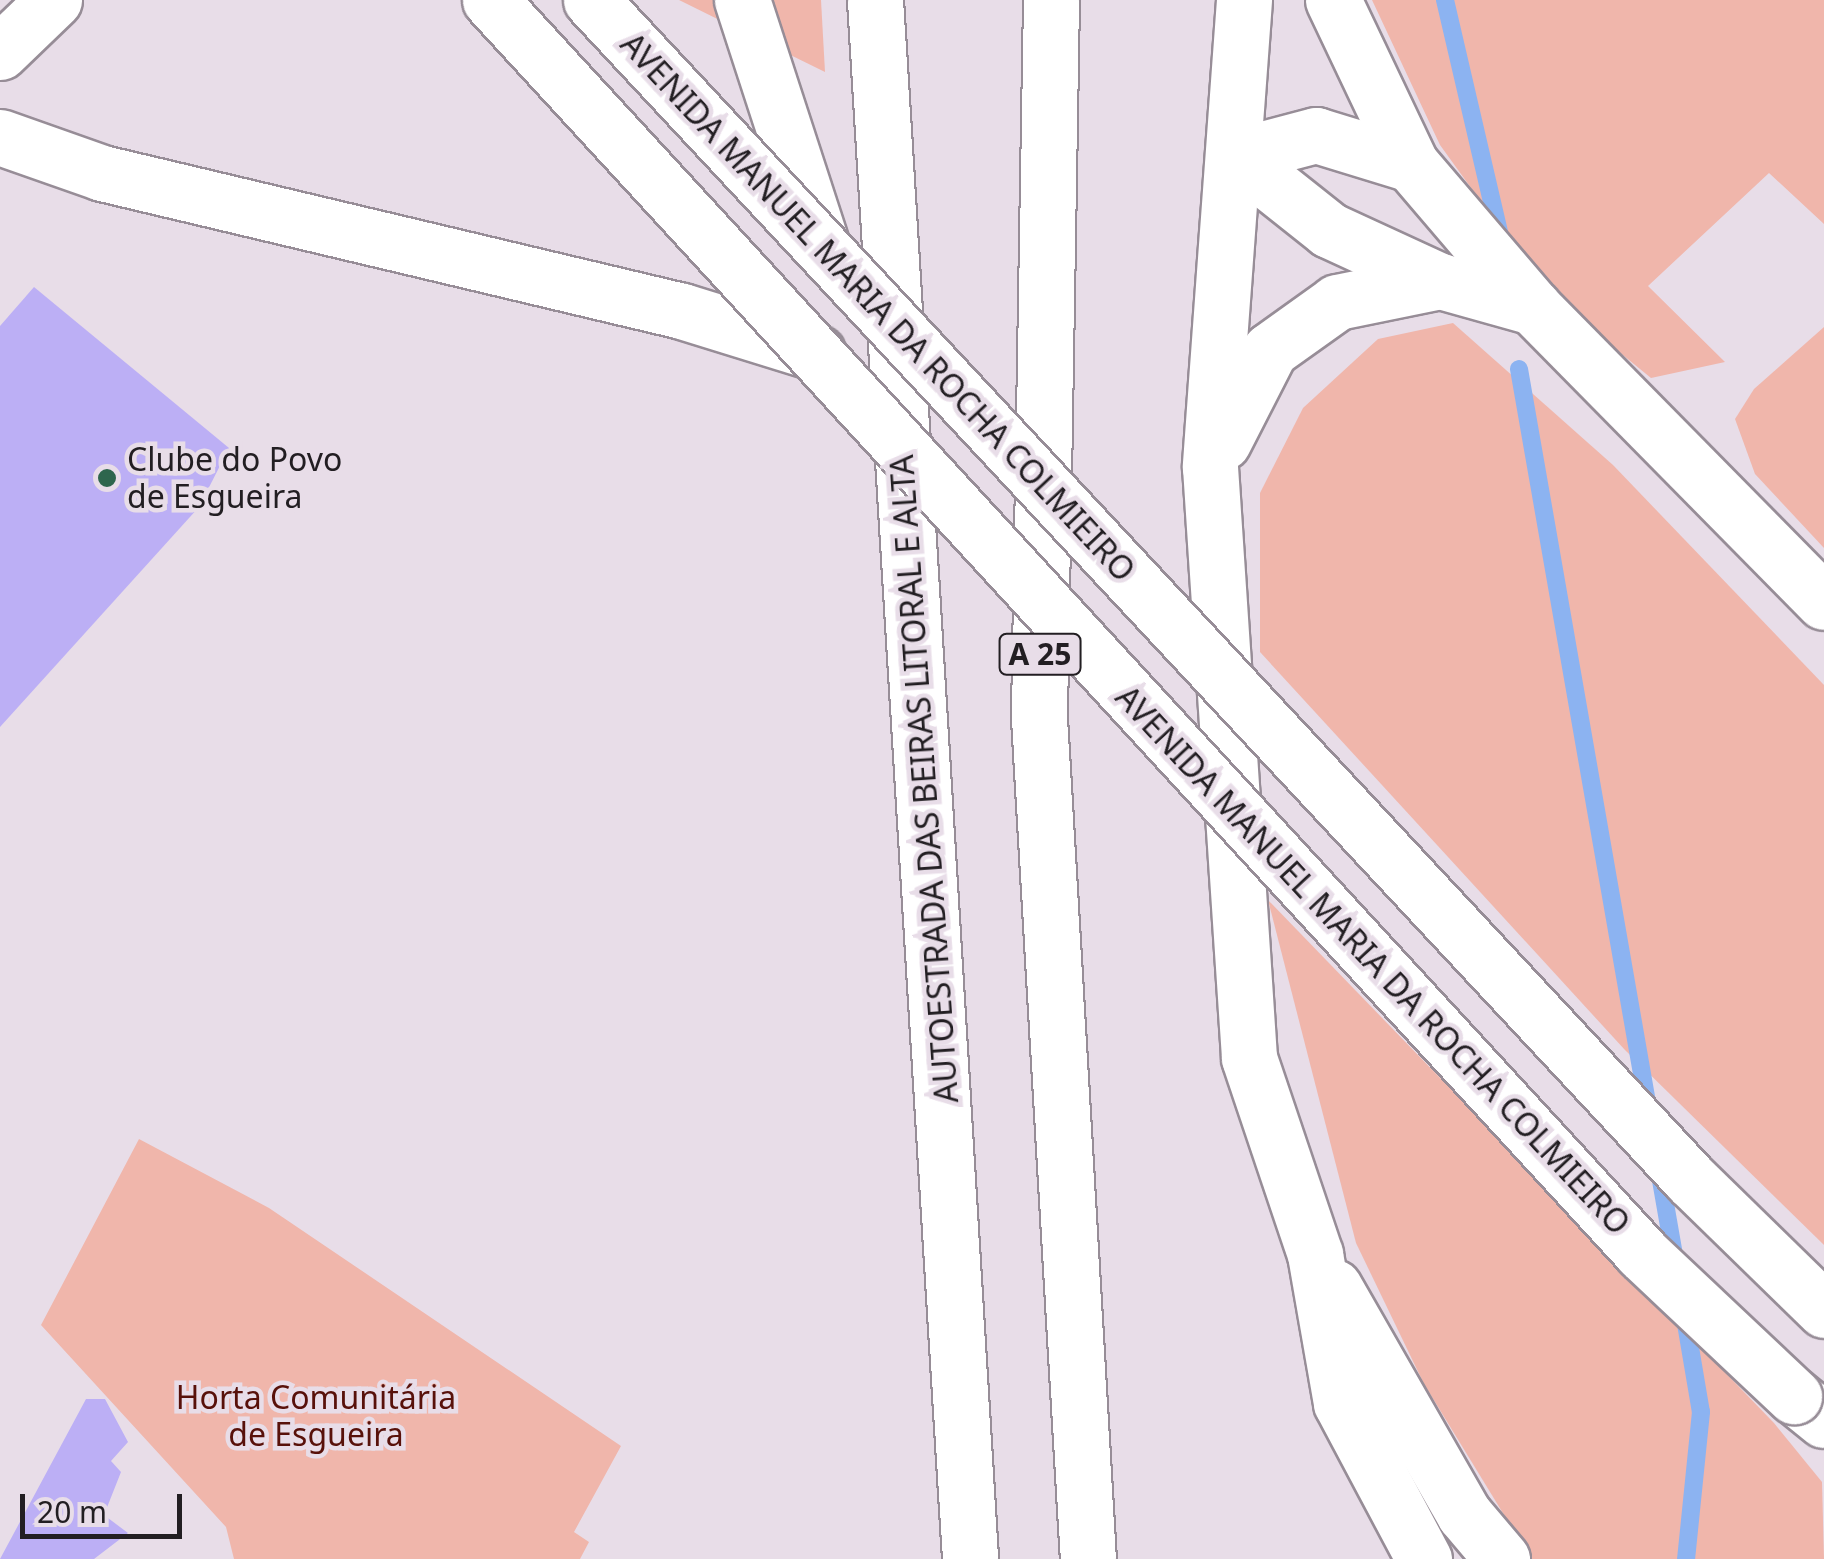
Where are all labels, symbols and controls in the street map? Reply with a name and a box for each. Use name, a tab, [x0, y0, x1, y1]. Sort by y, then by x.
street label: AVENIDA MANUEL MARIA DA ROCHA COLMIEIRO	[613, 25, 1143, 589]
place label: Clube do Povo de Esgueira	[127, 441, 342, 516]
street label: AUTOESTRADA DAS BEIRAS LITORAL E ALTA	[882, 454, 966, 1104]
marker: Clube do Povo de Esgueira	[96, 467, 118, 489]
road number: A 25	[998, 629, 1082, 679]
street label: AVENIDA MANUEL MARIA DA ROCHA COLMIEIRO	[1108, 678, 1638, 1242]
park label: Horta Comunitária de Esgueira	[176, 1379, 456, 1454]
scale bar	[25, 1474, 188, 1536]
text: 20 m	[37, 1491, 107, 1532]

